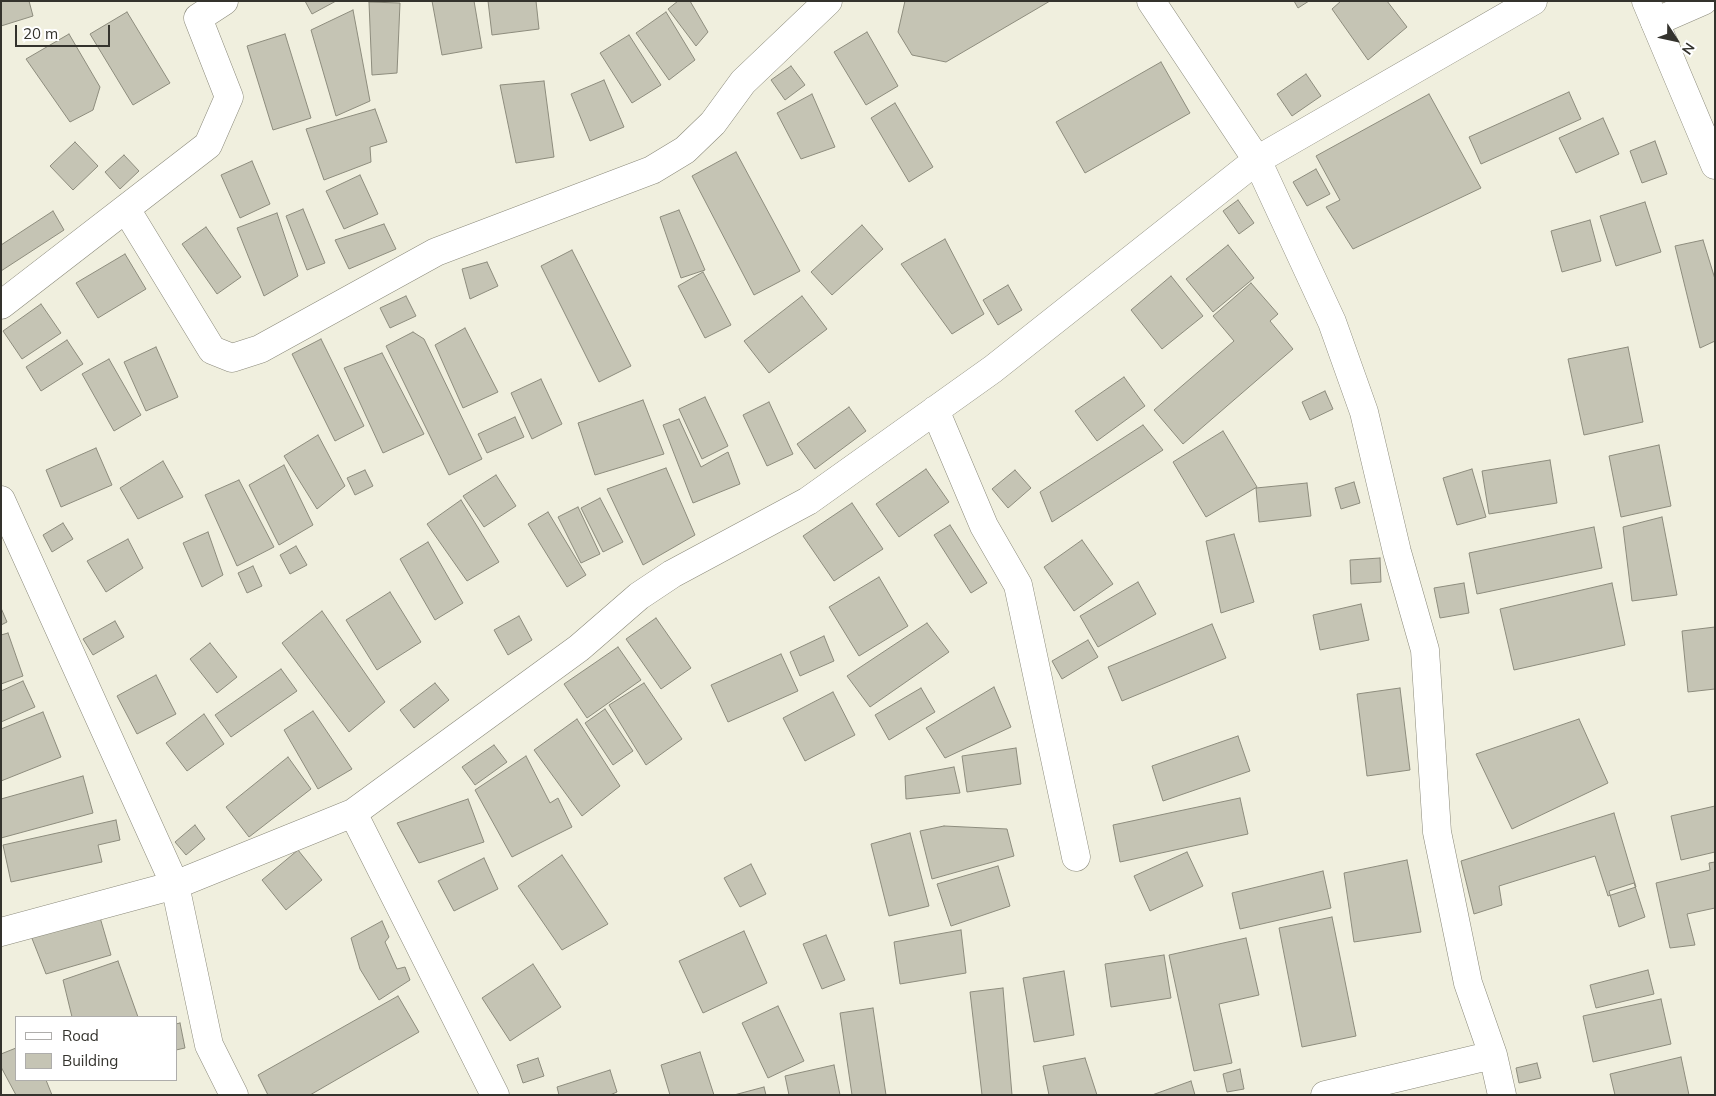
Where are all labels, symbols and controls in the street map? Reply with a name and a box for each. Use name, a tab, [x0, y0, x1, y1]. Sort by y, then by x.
scale bar	[18, 15, 112, 47]
north arrow	[1651, 15, 1701, 65]
text: 20 m	[23, 24, 58, 43]
text: N	[1678, 39, 1699, 58]
legend	[15, 1016, 178, 1081]
text: Road	[62, 1026, 99, 1045]
text: Building	[62, 1051, 118, 1070]

